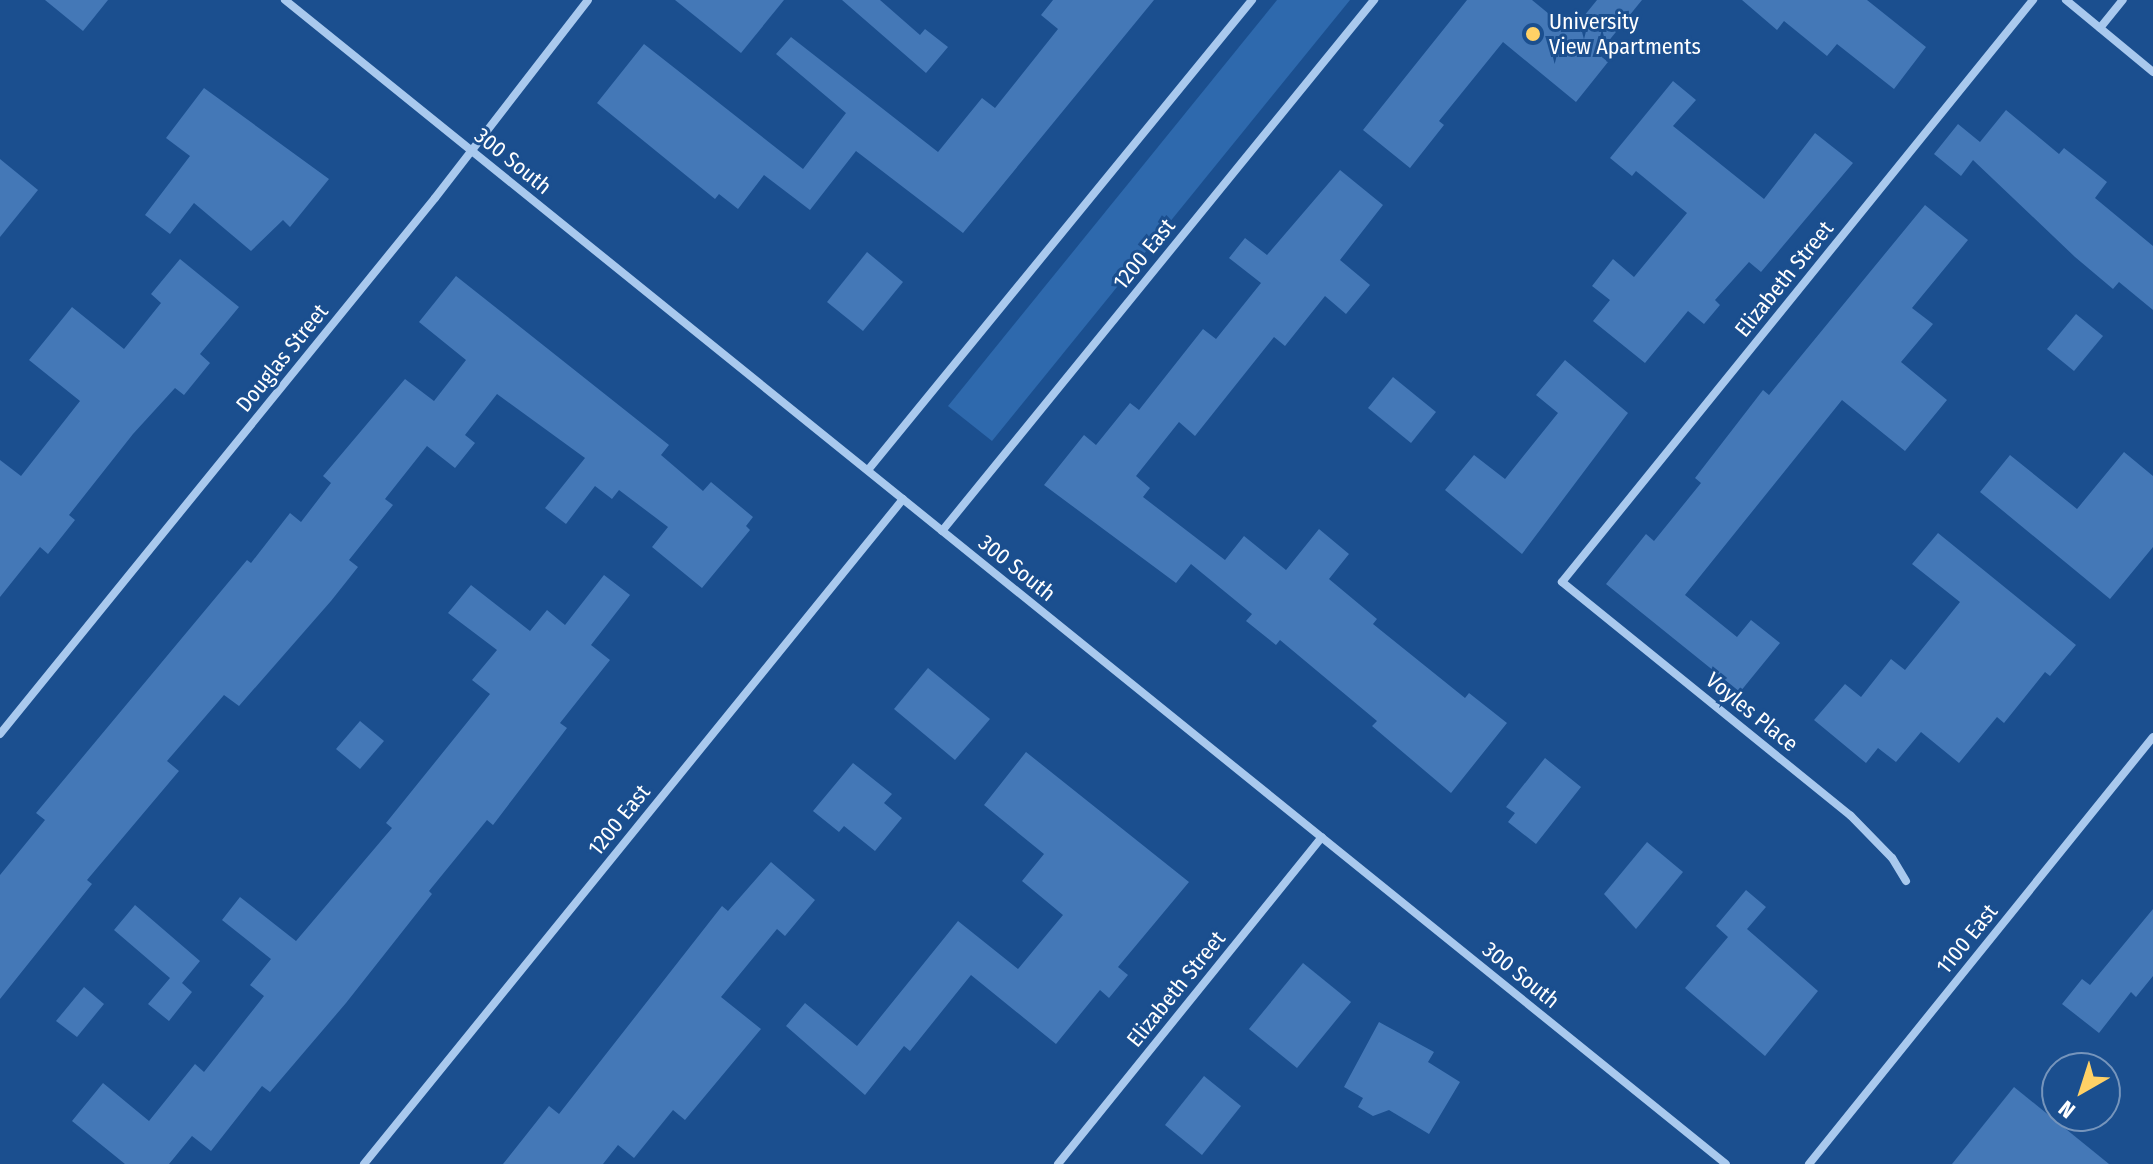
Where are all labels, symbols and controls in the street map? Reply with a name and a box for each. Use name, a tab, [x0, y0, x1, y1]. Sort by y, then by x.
place label: University View Apartments	[1549, 8, 1701, 60]
marker: University View Apartments	[1524, 25, 1542, 43]
street label: 300 South	[469, 122, 557, 200]
street label: 1200 East	[1107, 213, 1181, 295]
street label: Elizabeth Street	[1729, 216, 1839, 342]
street label: Douglas Street	[230, 299, 334, 417]
street label: 300 South	[973, 529, 1061, 607]
street label: Voyles Place	[1701, 667, 1803, 757]
street label: 1200 East	[582, 779, 656, 861]
street label: 1100 East	[1931, 899, 2003, 979]
street label: Elizabeth Street	[1121, 926, 1231, 1052]
street label: 300 South	[1477, 936, 1565, 1014]
north arrow	[2041, 1052, 2121, 1132]
text: N	[2053, 1095, 2080, 1124]

